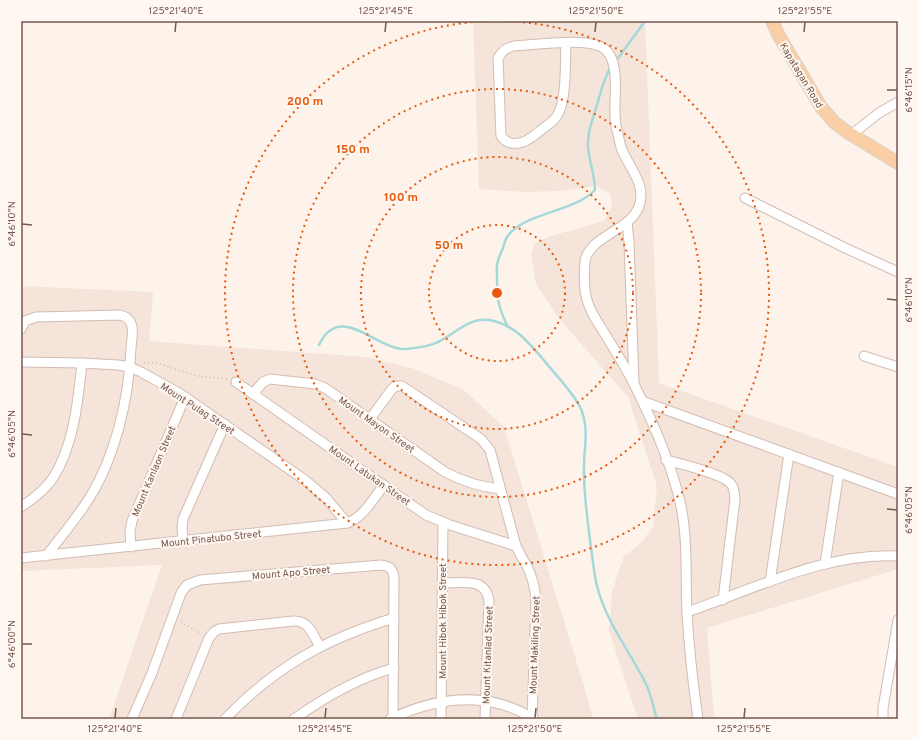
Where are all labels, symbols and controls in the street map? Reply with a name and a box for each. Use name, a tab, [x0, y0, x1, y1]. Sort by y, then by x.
text: 125°21'40"E	[149, 5, 203, 18]
text: 125°21'45"E	[359, 5, 413, 18]
text: 125°21'50"E	[569, 5, 623, 18]
text: 125°21'55"E	[778, 5, 832, 18]
street label: Kapatagan Road	[776, 41, 825, 111]
text: 6°46'15"N	[903, 67, 916, 113]
text: 200 m	[287, 94, 323, 110]
text: 150 m	[336, 142, 370, 158]
text: 100 m	[384, 190, 418, 206]
text: 6°46'10"N	[6, 201, 19, 247]
text: 50 m	[435, 238, 463, 254]
text: 6°46'10"N	[903, 277, 916, 323]
centre of rings	[490, 286, 504, 300]
street label: Mount Pulag Street	[157, 380, 237, 438]
street label: Mount Mayon Street	[335, 394, 417, 457]
text: 6°46'05"N	[6, 410, 19, 458]
street label: Mount Kanlaon Street	[129, 424, 179, 519]
street label: Mount Latukan Street	[326, 443, 413, 509]
text: 6°46'05"N	[903, 486, 916, 534]
street label: Mount Pinatubo Street	[160, 528, 262, 551]
street label: Mount Hibok Hibok Street	[437, 563, 450, 679]
street label: Mount Apo Street	[251, 564, 331, 583]
street label: Mount Makiling Street	[527, 596, 544, 694]
street label: Mount Kitanlad Street	[480, 605, 497, 704]
text: 6°46'00"N	[6, 620, 19, 668]
text: 125°21'40"E	[88, 723, 142, 736]
text: 125°21'45"E	[298, 723, 352, 736]
text: 125°21'50"E	[508, 723, 562, 736]
text: 125°21'55"E	[717, 723, 771, 736]

